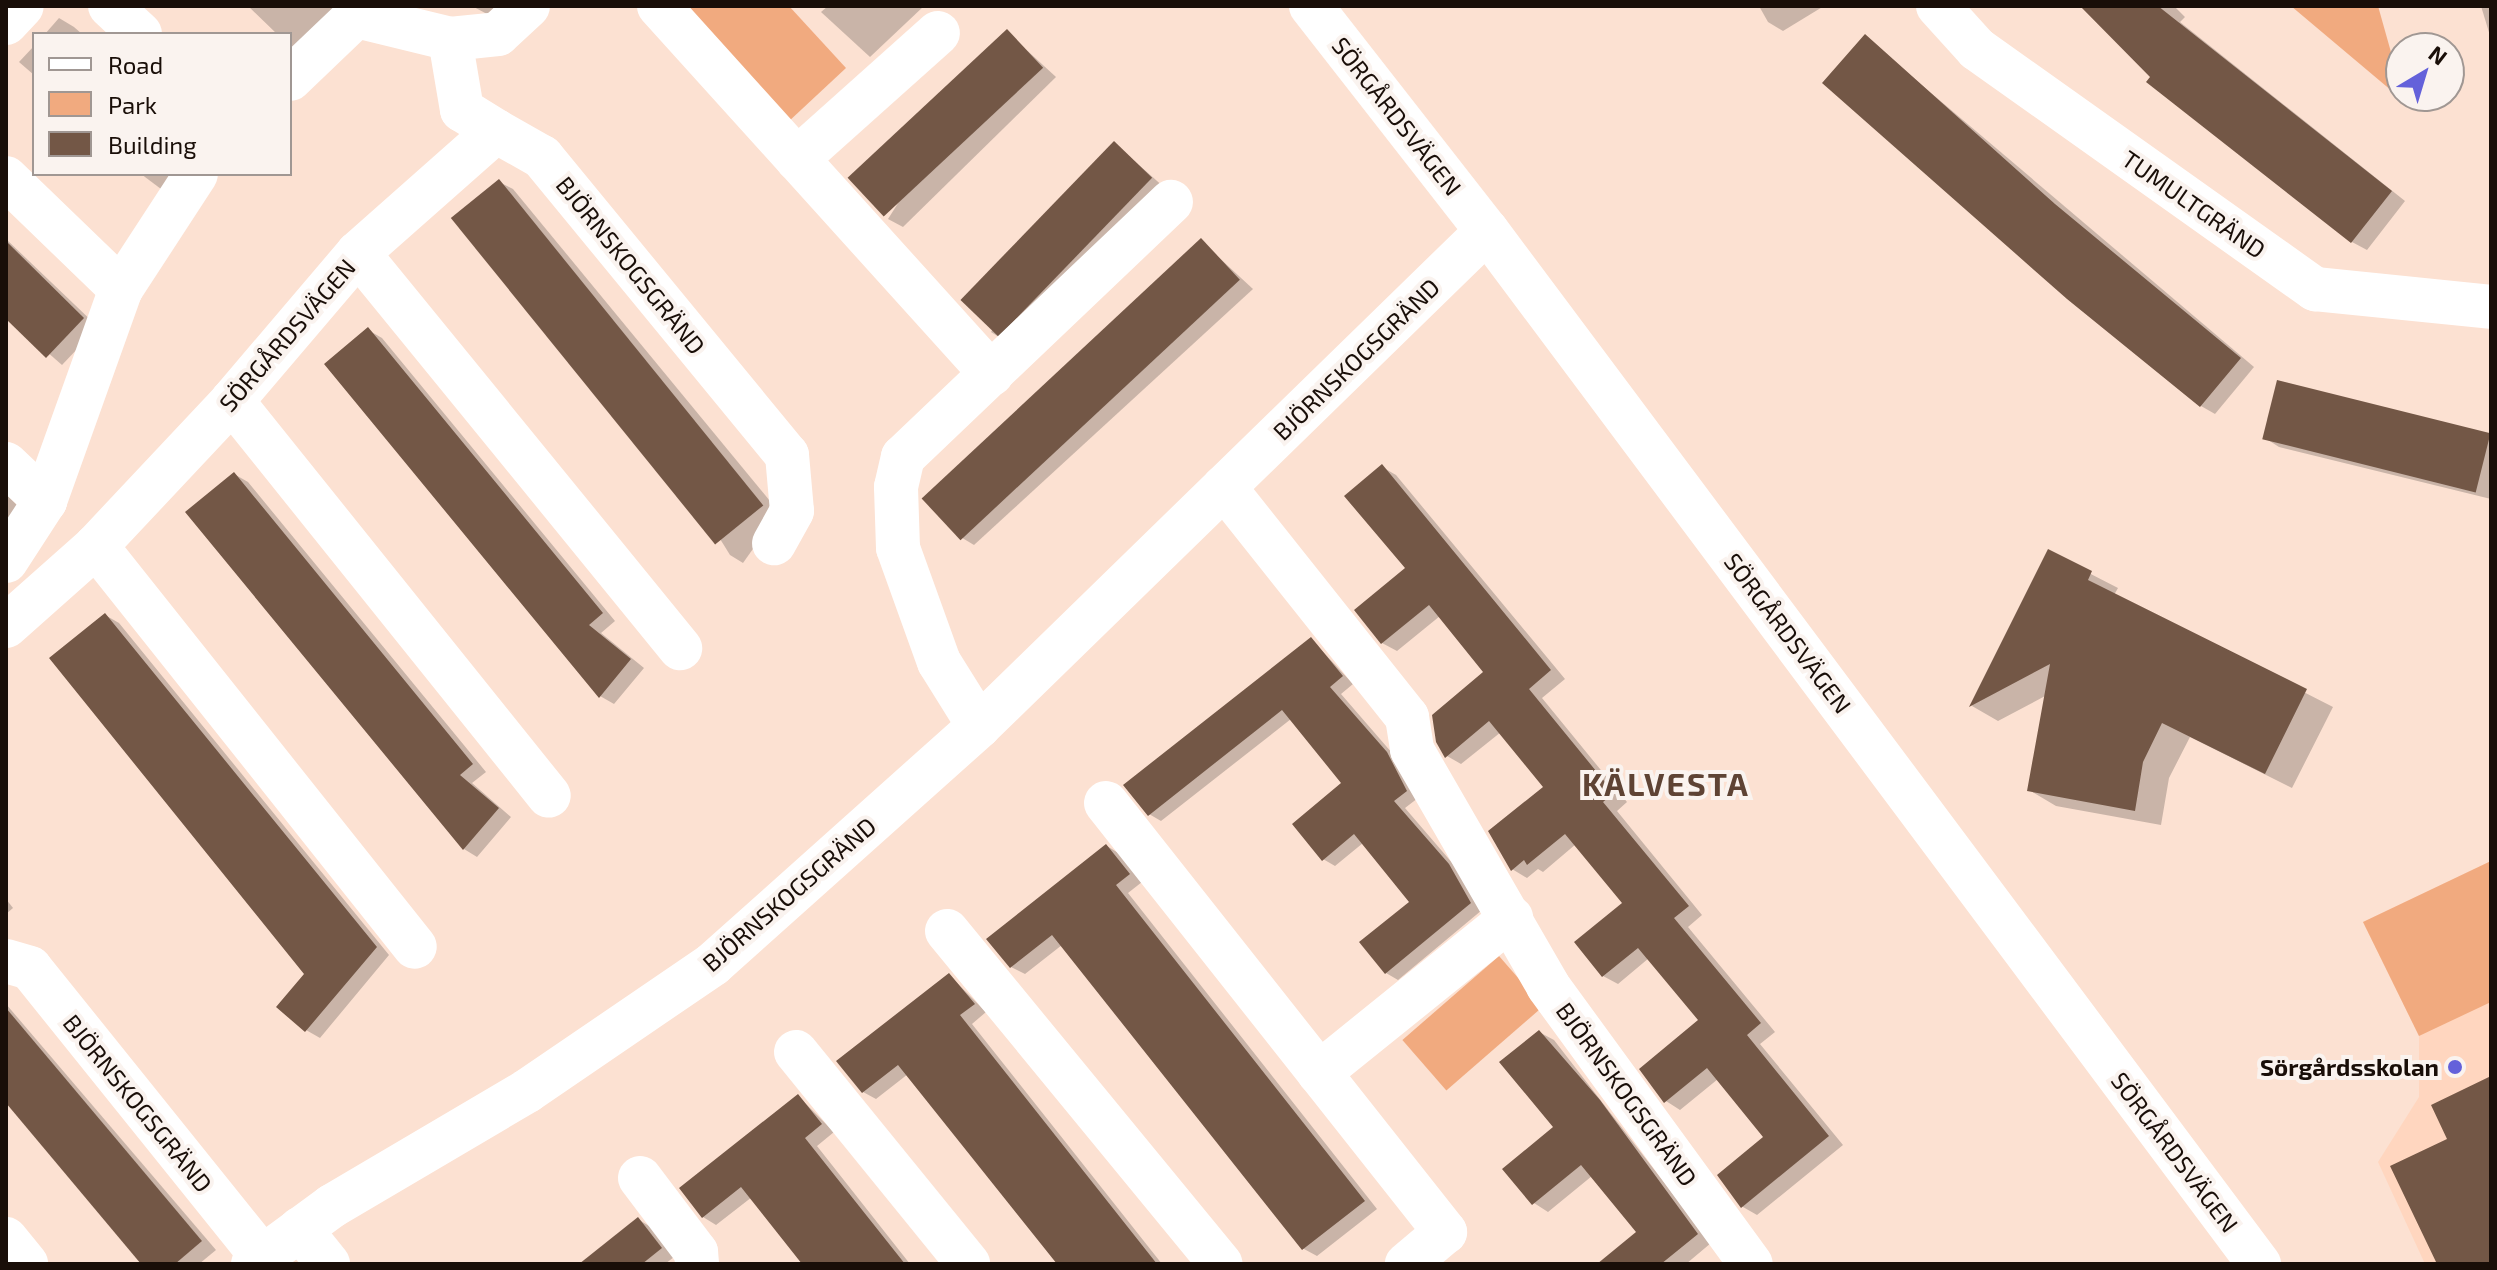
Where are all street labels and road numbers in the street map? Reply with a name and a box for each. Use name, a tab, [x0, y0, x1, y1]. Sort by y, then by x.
street label: SÖRGÅRDSVÄGEN	[1326, 31, 1468, 201]
street label: TUMULTGRÄND	[2117, 144, 2271, 264]
street label: BJÖRNSKOGSGRÄND	[551, 170, 711, 360]
street label: SÖRGÅRDSVÄGEN	[213, 253, 361, 417]
street label: BJÖRNSKOGSGRÄND	[1267, 272, 1445, 446]
street label: SÖRGÅRDSVÄGEN	[1719, 547, 1857, 719]
street label: BJÖRNSKOGSGRÄND	[697, 811, 881, 977]
street label: BJÖRNSKOGSGRÄND	[1551, 997, 1703, 1191]
street label: BJÖRNSKOGSGRÄND	[58, 1008, 218, 1198]
street label: SÖRGÅRDSVÄGEN	[2106, 1066, 2244, 1238]

